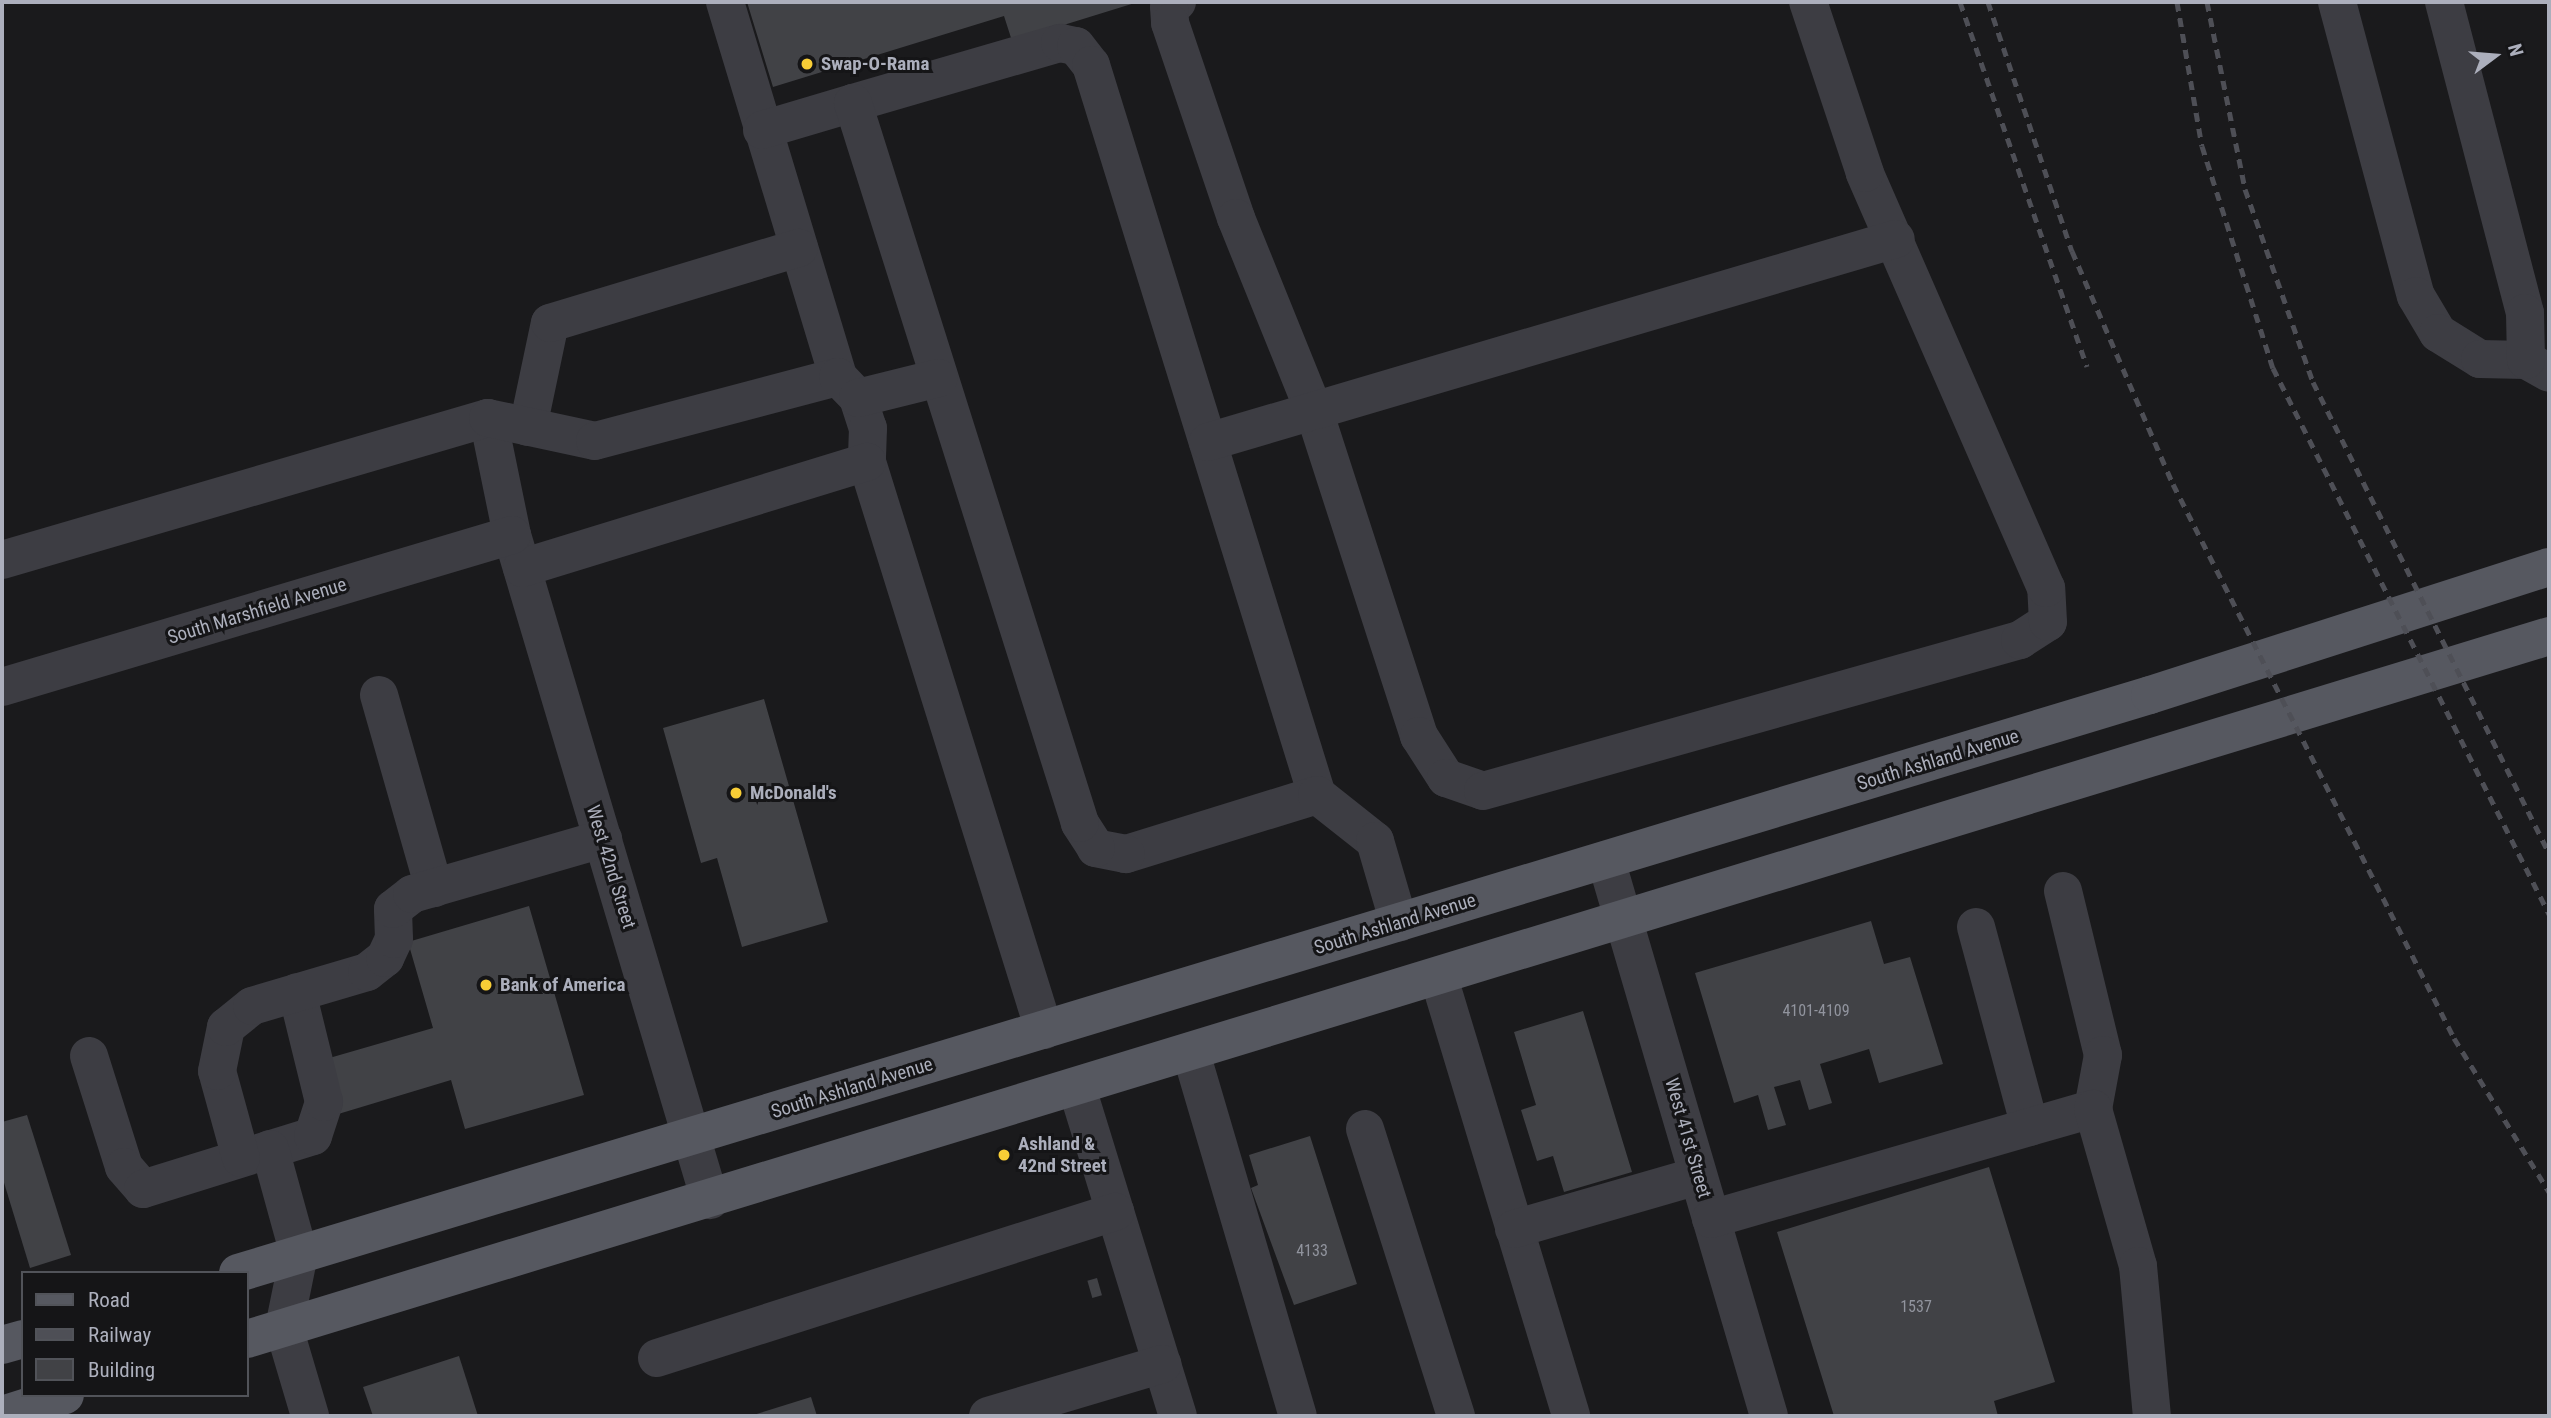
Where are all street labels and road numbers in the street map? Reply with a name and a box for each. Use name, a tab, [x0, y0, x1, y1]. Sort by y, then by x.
street label: South Marshfield Avenue	[165, 573, 349, 649]
street label: South Ashland Avenue	[1854, 725, 2022, 795]
street label: West 42nd Street	[581, 802, 641, 932]
street label: South Ashland Avenue	[1311, 889, 1479, 959]
street label: South Ashland Avenue	[768, 1053, 936, 1123]
street label: West 41st Street	[1660, 1075, 1716, 1201]

